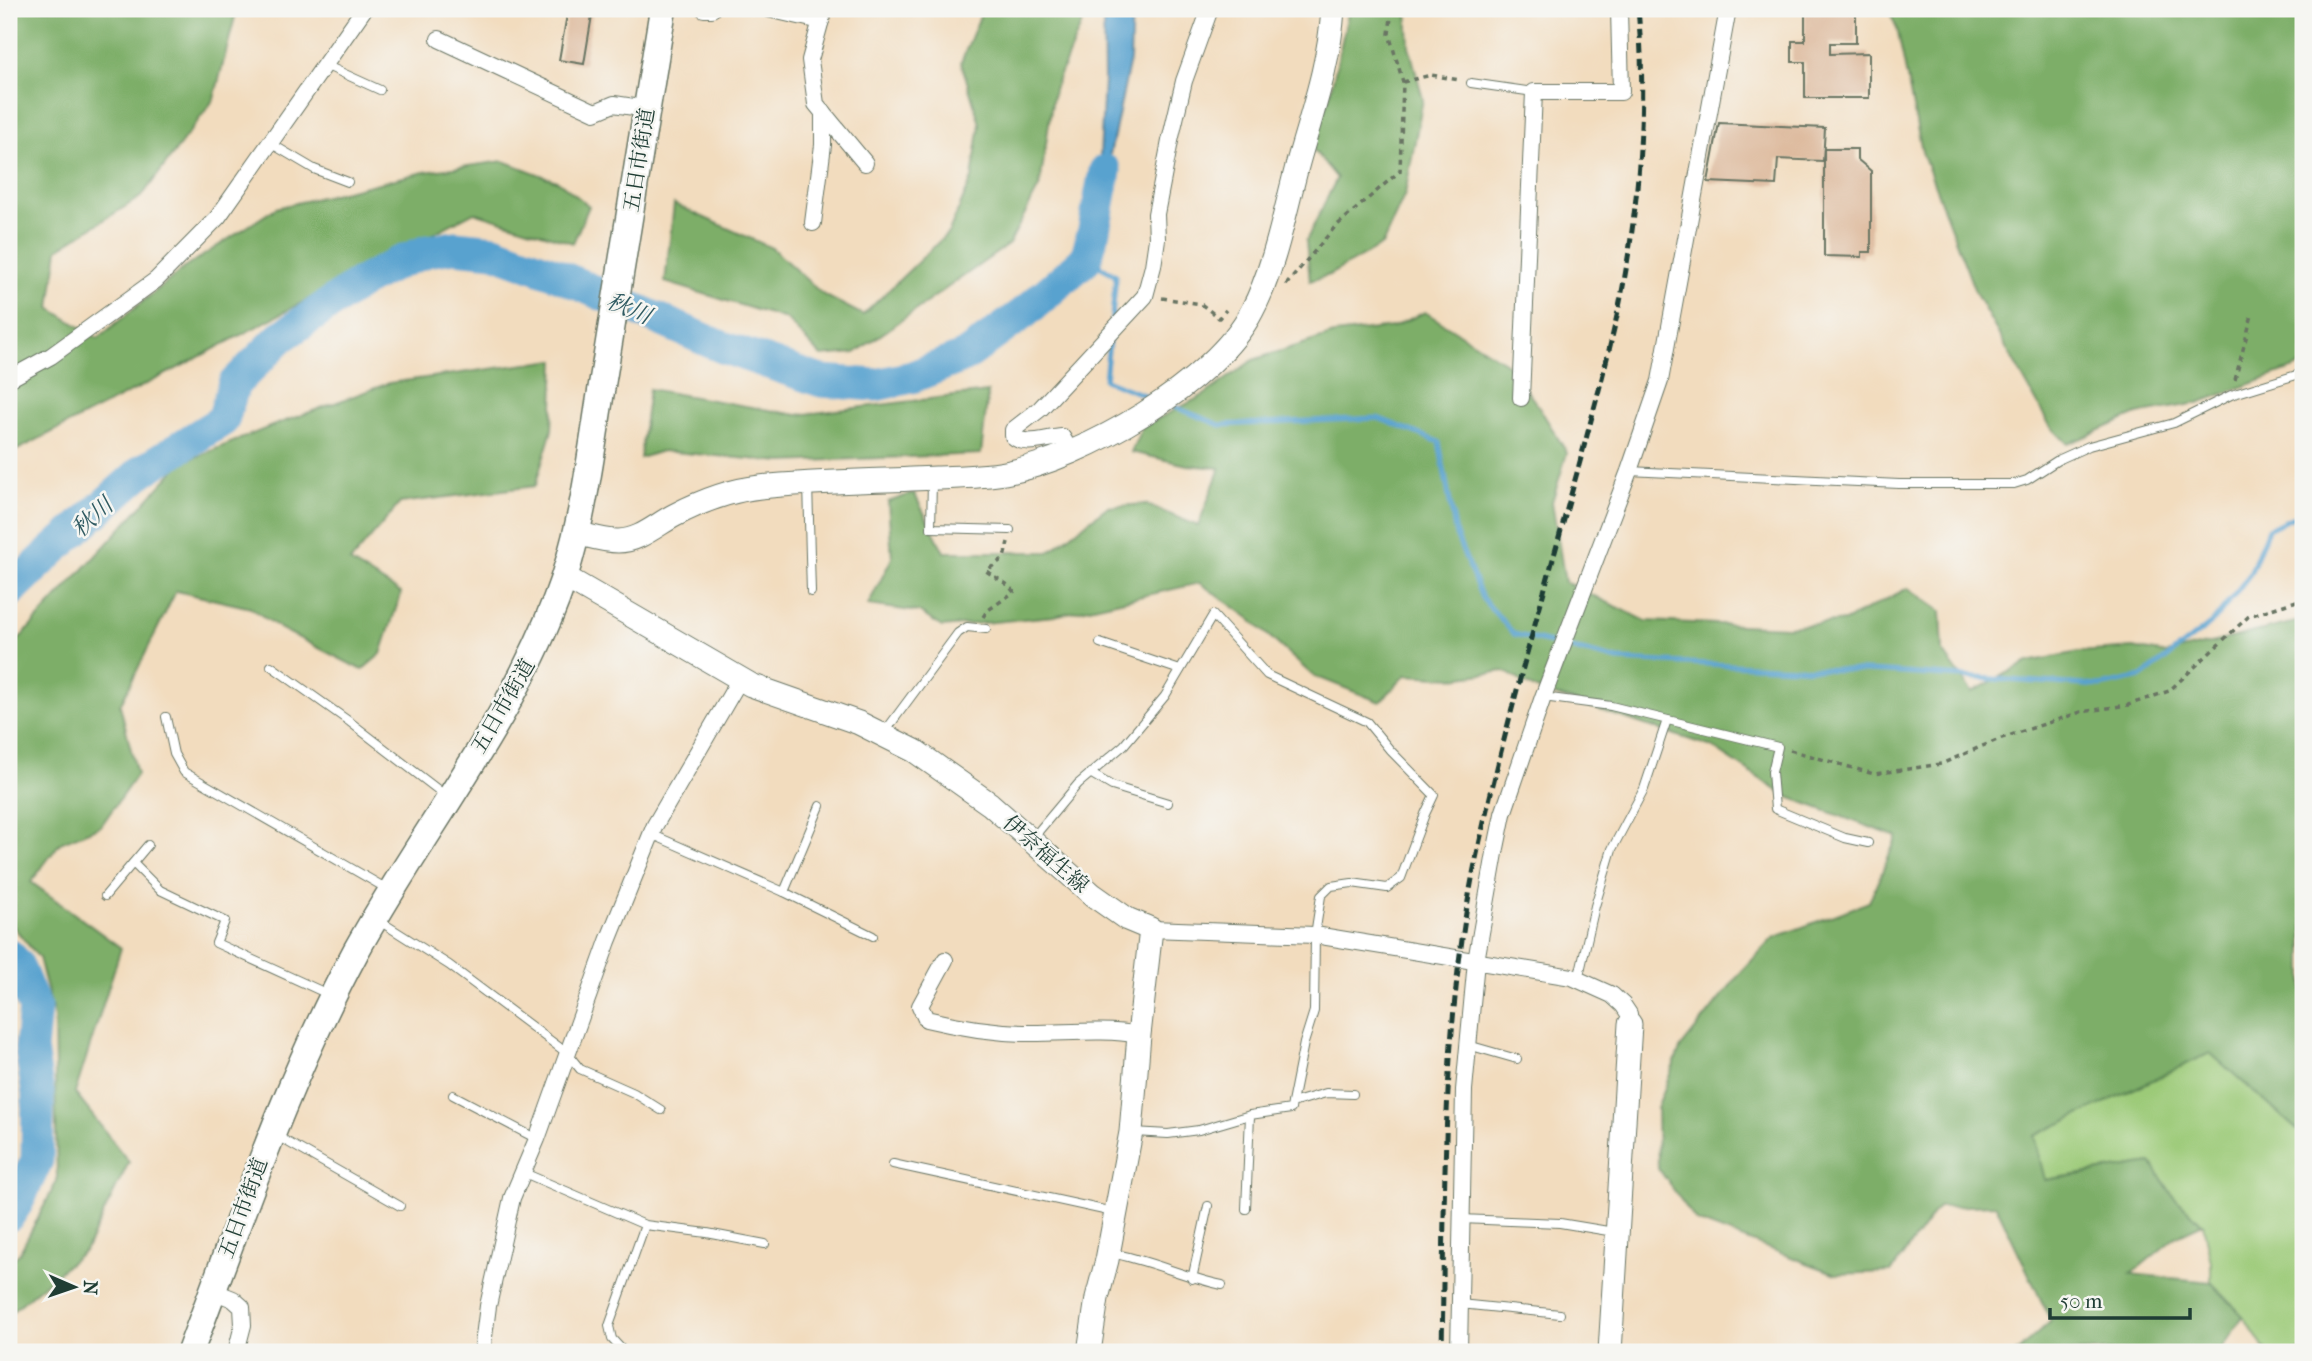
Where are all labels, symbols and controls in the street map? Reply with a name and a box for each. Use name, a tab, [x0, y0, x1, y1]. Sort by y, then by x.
street label: 五日市街道	[619, 106, 659, 214]
water label: 秋川	[602, 287, 658, 331]
water label: 秋川	[66, 490, 121, 543]
street label: 五日市街道	[466, 655, 540, 757]
street label: 伊奈福生線	[999, 811, 1093, 897]
street label: 五日市街道	[214, 1155, 272, 1261]
north arrow	[38, 1252, 108, 1322]
scale bar	[2050, 1277, 2190, 1321]
text: N	[79, 1280, 101, 1296]
text: 50 m	[2060, 1289, 2103, 1313]

